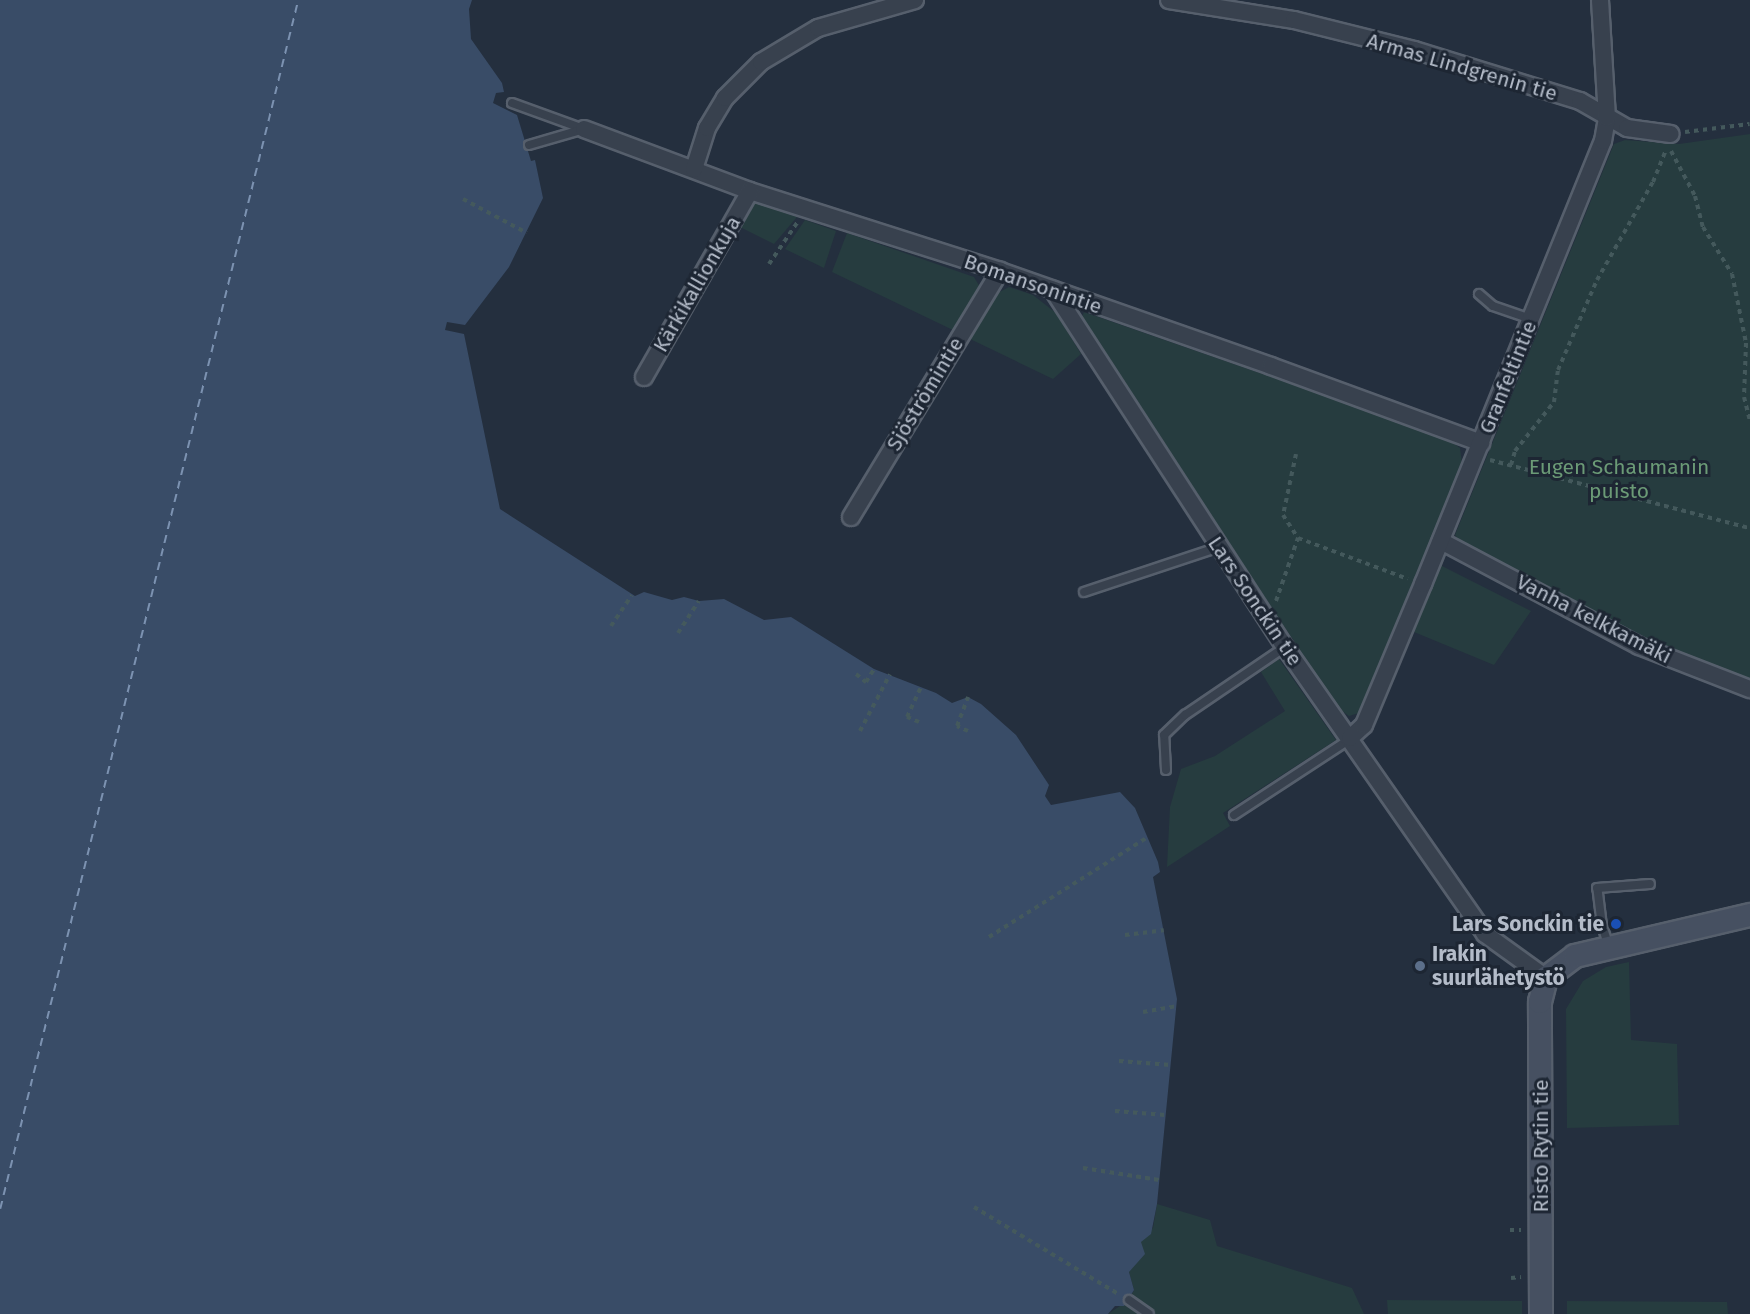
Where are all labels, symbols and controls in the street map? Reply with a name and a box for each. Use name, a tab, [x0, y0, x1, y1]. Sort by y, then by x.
street label: Armas Lindgrenin tie	[1364, 28, 1560, 106]
street label: Kärkikallionkuja	[648, 211, 746, 357]
street label: Bomansonintie	[961, 249, 1105, 319]
street label: Granfeltintie	[1474, 317, 1542, 437]
street label: Sjöströmintie	[881, 333, 969, 455]
park label: Eugen Schaumanin puisto	[1529, 454, 1709, 504]
street label: Lars Sonckin tie	[1203, 532, 1307, 670]
street label: Vanha kelkkamäki	[1512, 569, 1676, 669]
place label: Lars Sonckin tie	[1452, 911, 1604, 937]
marker: Lars Sonckin tie	[1609, 917, 1623, 931]
place label: Irakin suurlähetystö	[1432, 941, 1565, 991]
marker: Irakin suurlähetystö	[1413, 959, 1427, 973]
street label: Risto Rytin tie	[1528, 1080, 1554, 1212]

